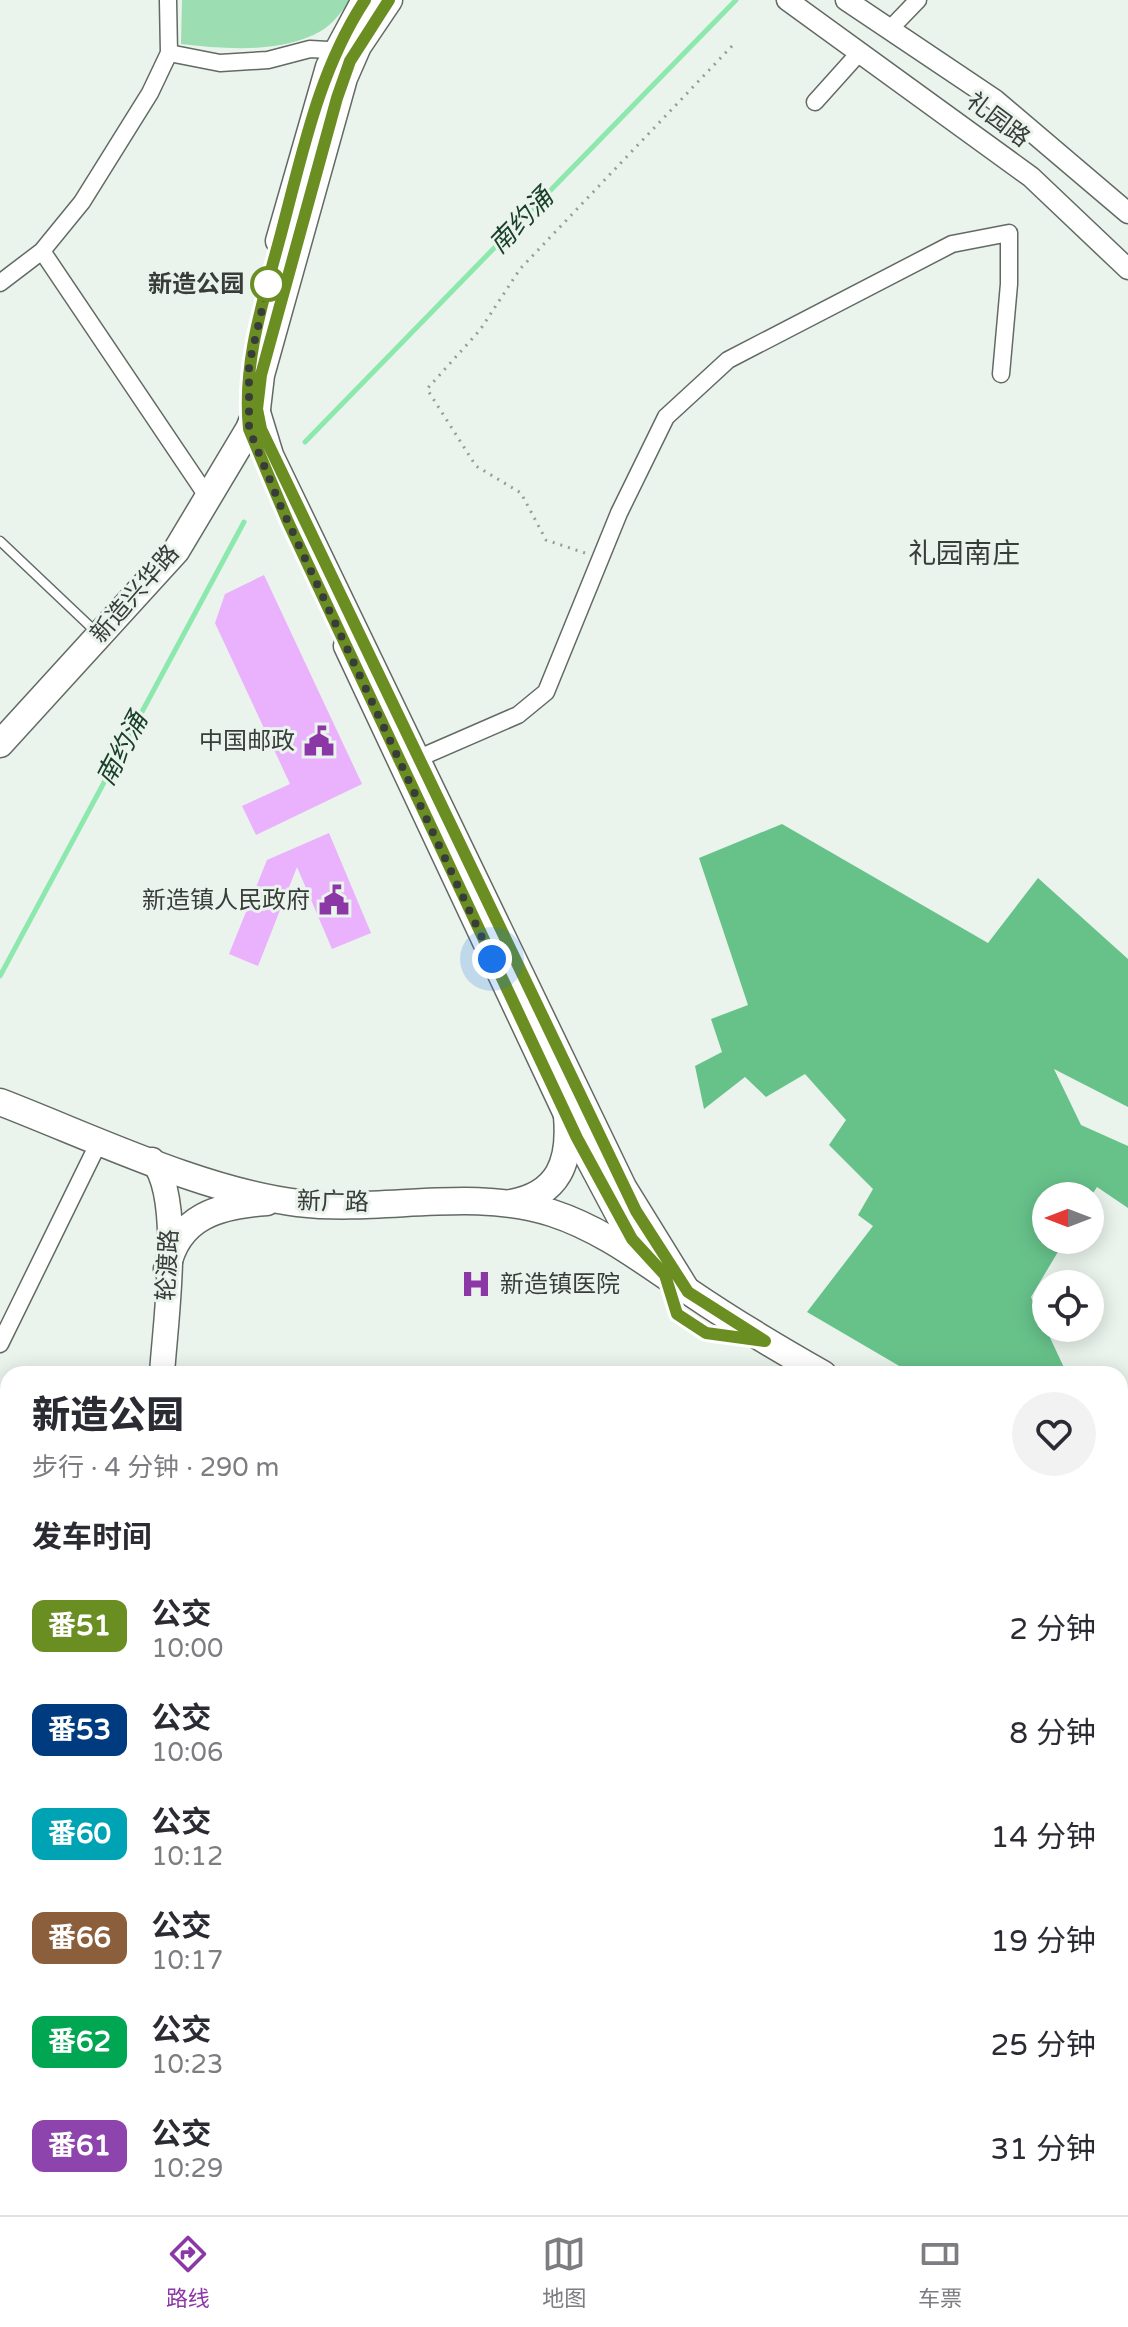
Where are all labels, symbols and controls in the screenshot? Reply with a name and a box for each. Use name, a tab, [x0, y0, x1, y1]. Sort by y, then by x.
street label: 礼园路	[961, 87, 1035, 153]
water label: 南约涌	[483, 180, 561, 260]
marker: 新造公园	[251, 267, 285, 301]
place label: 新造公园	[148, 270, 244, 299]
district label: 礼园南庄	[908, 537, 1020, 571]
street label: 新造兴华路	[85, 539, 185, 649]
water label: 南约涌	[90, 705, 155, 791]
public building icon: 中国邮政	[302, 724, 336, 758]
place label: 中国邮政	[199, 727, 295, 756]
public building icon: 新造镇人民政府	[317, 883, 351, 917]
place label: 新造镇人民政府	[142, 886, 310, 915]
your location	[472, 939, 512, 979]
north arrow	[1032, 1182, 1104, 1254]
map controls	[1032, 1182, 1104, 1342]
street label: 新广路	[297, 1187, 369, 1217]
street label: 轮渡路	[152, 1228, 184, 1302]
hospital icon: 新造镇医院	[459, 1267, 493, 1301]
place label: 新造镇医院	[500, 1270, 620, 1299]
button: locate	[1032, 1270, 1104, 1342]
button: heart	[1012, 1392, 1096, 1476]
text: 新造公园	[32, 1393, 184, 1439]
text: 步行 · 4 分钟 · 290 m	[32, 1452, 279, 1483]
text: 发车时间	[32, 1519, 152, 1556]
text: 公交	[151, 1596, 211, 1633]
text: 番51	[48, 1609, 111, 1643]
text: 2 分钟	[1009, 1611, 1096, 1648]
text: 10:00	[151, 1633, 223, 1664]
text: 公交	[151, 1700, 211, 1737]
text: 番53	[48, 1713, 111, 1747]
text: 8 分钟	[1009, 1715, 1096, 1752]
text: 10:06	[151, 1737, 223, 1768]
text: 公交	[151, 1804, 211, 1841]
text: 番60	[48, 1817, 111, 1851]
text: 14 分钟	[991, 1819, 1096, 1856]
text: 10:12	[151, 1841, 223, 1872]
text: 公交	[151, 1908, 211, 1945]
text: 番66	[48, 1921, 111, 1955]
text: 19 分钟	[991, 1923, 1096, 1960]
text: 10:17	[151, 1945, 223, 1976]
text: 公交	[151, 2012, 211, 2049]
text: 番62	[48, 2025, 111, 2059]
text: 25 分钟	[991, 2027, 1096, 2064]
text: 10:23	[151, 2049, 223, 2080]
text: 公交	[151, 2116, 211, 2153]
text: 番61	[48, 2129, 111, 2163]
text: 31 分钟	[991, 2131, 1096, 2168]
text: 10:29	[151, 2153, 223, 2184]
tab: 路线	[166, 2232, 210, 2312]
tab: 地图	[542, 2232, 586, 2312]
tab: 车票	[918, 2232, 962, 2312]

